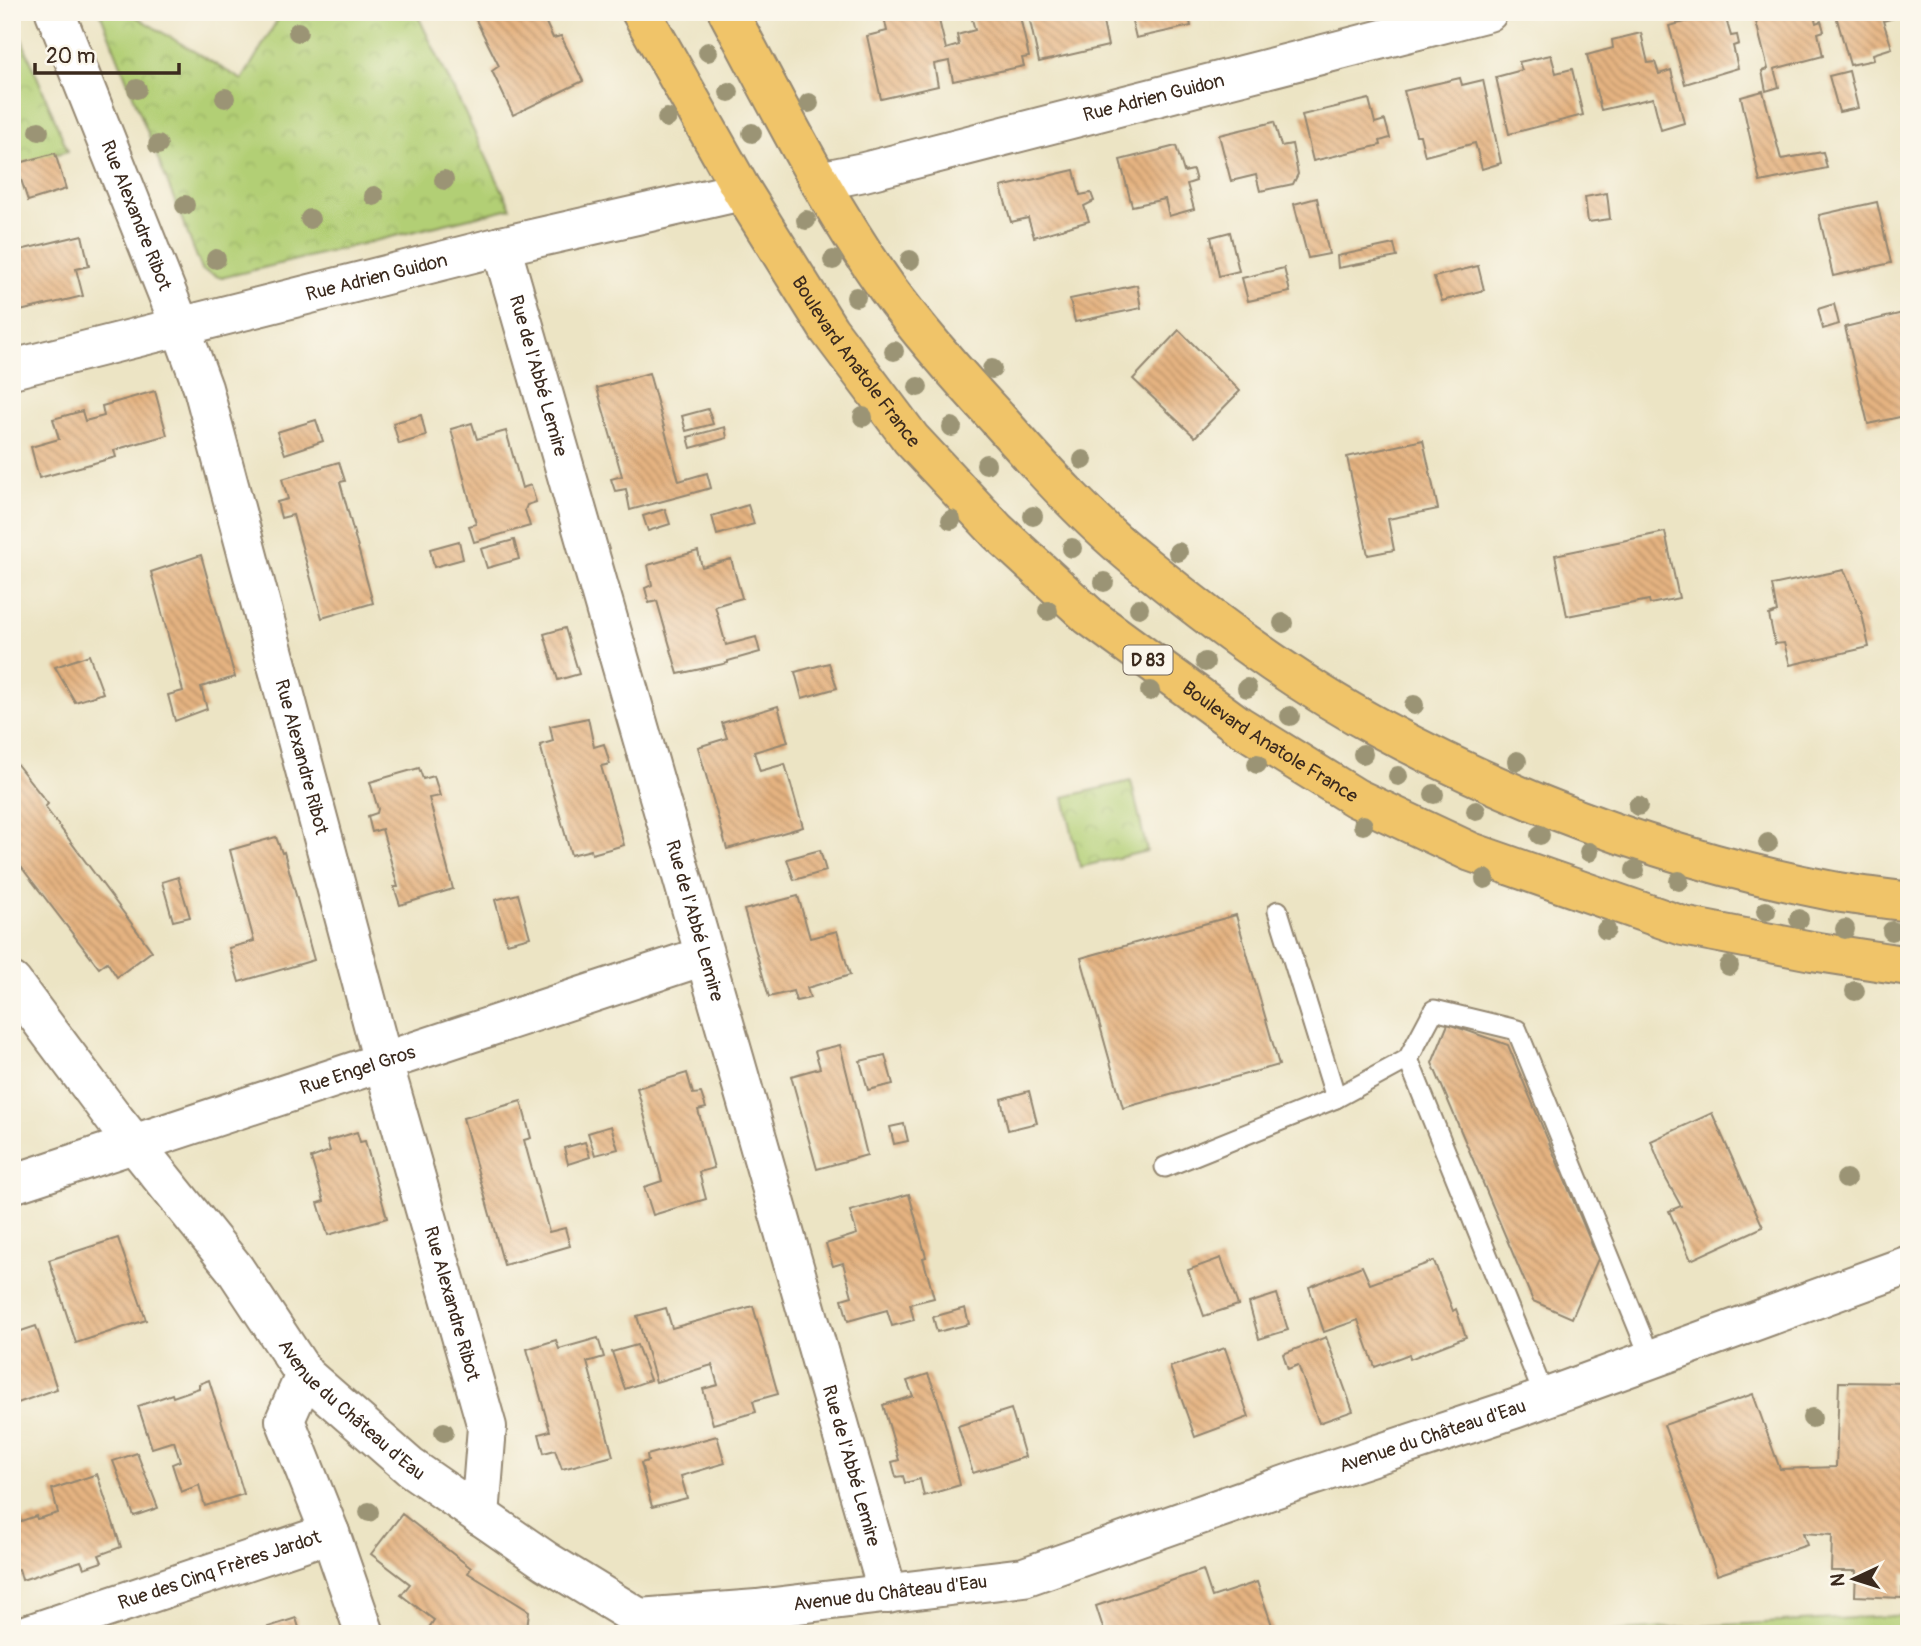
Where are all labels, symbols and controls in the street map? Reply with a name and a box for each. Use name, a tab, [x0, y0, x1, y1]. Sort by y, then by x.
scale bar	[35, 32, 178, 76]
text: 20 m	[46, 43, 95, 70]
street label: Rue Adrien Guidon	[1080, 68, 1227, 127]
street label: Rue Alexandre Ribot	[95, 137, 177, 294]
street label: Rue Adrien Guidon	[303, 248, 450, 307]
street label: Boulevard Anatole France	[786, 272, 925, 453]
street label: Rue de l'Abbé Lemire	[504, 292, 573, 460]
road number: D 83	[1124, 646, 1172, 674]
street label: Boulevard Anatole France	[1177, 676, 1363, 809]
street label: Rue Alexandre Ribot	[269, 677, 334, 838]
street label: Rue de l'Abbé Lemire	[660, 837, 729, 1005]
street label: Rue Engel Gros	[297, 1040, 419, 1100]
street label: Rue Alexandre Ribot	[418, 1224, 485, 1384]
street label: Avenue du Château d'Eau	[273, 1335, 430, 1486]
street label: Rue de l'Abbé Lemire	[817, 1382, 886, 1550]
street label: Avenue du Château d'Eau	[1336, 1394, 1529, 1478]
street label: Rue des Cinq Frères Jardot	[115, 1525, 324, 1615]
north arrow	[1820, 1544, 1890, 1614]
street label: Avenue du Château d'Eau	[792, 1570, 989, 1617]
text: N	[1826, 1573, 1850, 1587]

